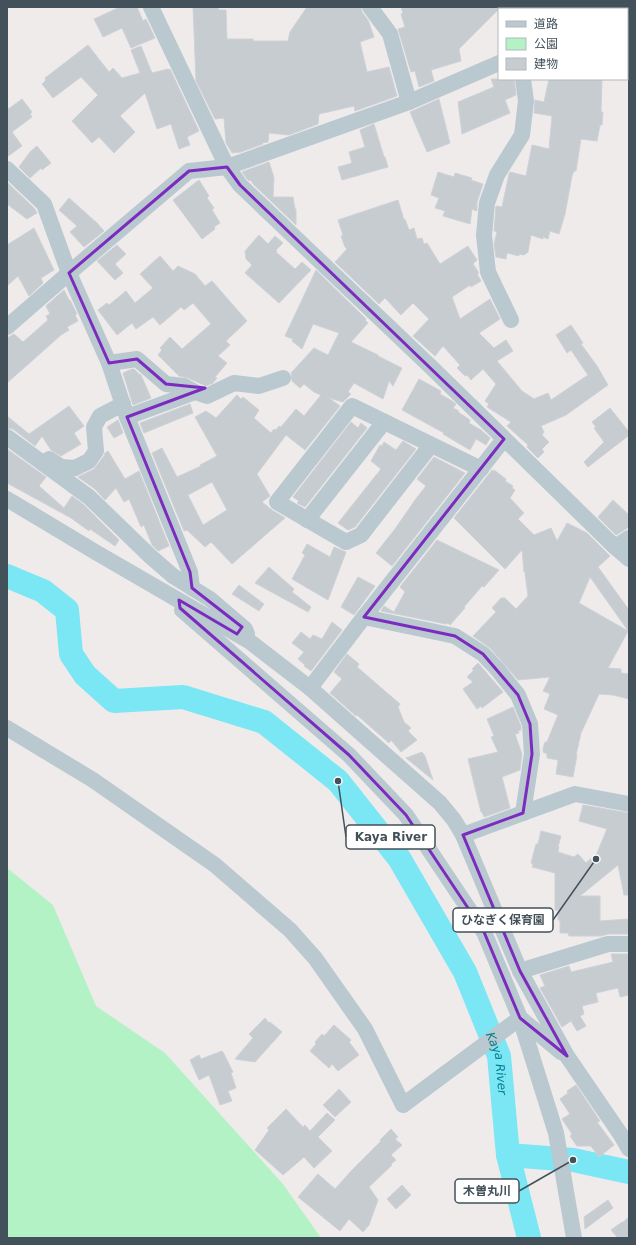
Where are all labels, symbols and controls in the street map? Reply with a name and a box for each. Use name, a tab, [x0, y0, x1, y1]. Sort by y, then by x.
legend	[498, 8, 628, 80]
text: 道路	[534, 17, 558, 31]
text: 公園	[534, 37, 558, 51]
text: 建物	[534, 57, 558, 71]
callout: Kaya River	[346, 825, 435, 849]
text: Kaya River	[355, 830, 427, 844]
callout: ひなぎく保育園	[453, 908, 553, 932]
text: ひなぎく保育園	[461, 913, 545, 927]
water label: Kaya River	[483, 1030, 510, 1097]
callout: 木曽丸川	[455, 1179, 519, 1203]
text: 木曽丸川	[463, 1184, 511, 1198]

